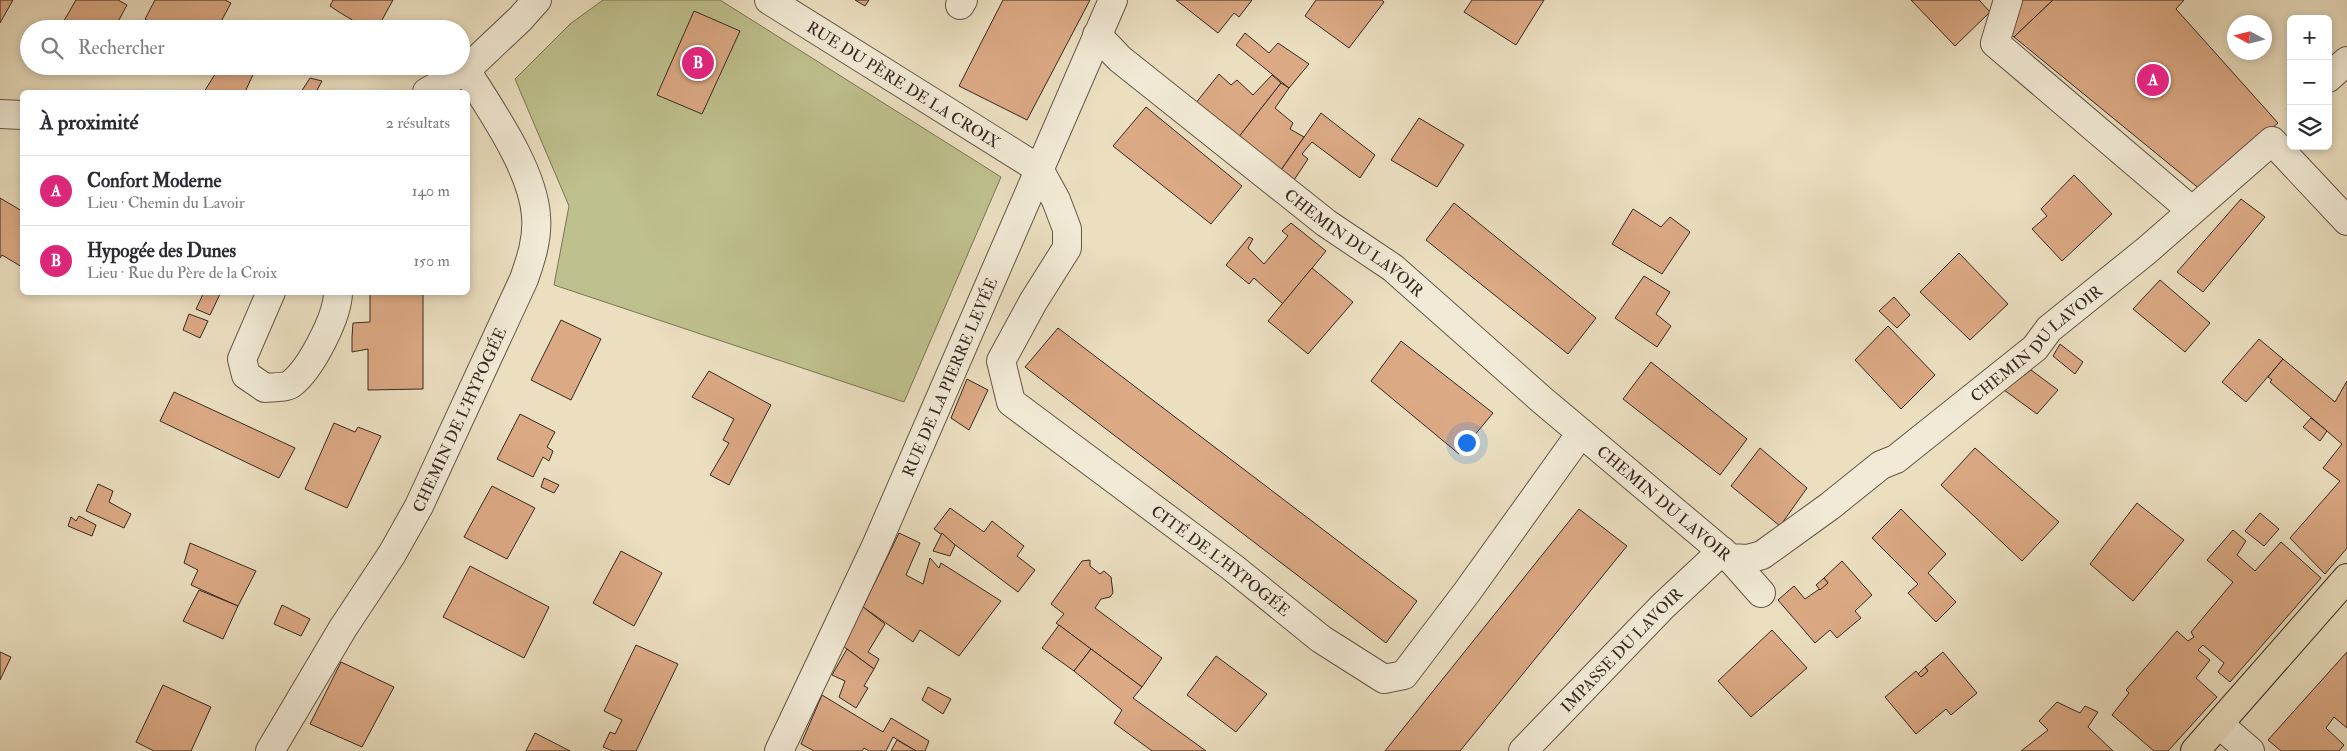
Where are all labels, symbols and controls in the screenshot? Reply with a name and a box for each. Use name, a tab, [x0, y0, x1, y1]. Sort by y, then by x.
north arrow	[2227, 15, 2272, 60]
map controls	[2287, 15, 2332, 150]
button: +	[2287, 15, 2332, 60]
street label: RUE DU PÈRE DE LA CROIX	[803, 17, 1004, 153]
search box	[20, 20, 470, 75]
icon: search	[38, 34, 66, 62]
text: Rechercher	[78, 36, 165, 60]
pin: B	[682, 44, 714, 82]
button: −	[2287, 60, 2332, 105]
pin: A	[2137, 61, 2169, 99]
button: layers	[2287, 105, 2332, 150]
text: À proximité	[40, 109, 138, 136]
text: 2 résultats	[386, 113, 450, 133]
text: Confort Moderne	[87, 169, 222, 193]
text: A	[51, 181, 61, 201]
text: 140 m	[412, 181, 450, 201]
street label: CHEMIN DU LAVOIR	[1280, 185, 1428, 302]
text: Lieu · Chemin du Lavoir	[87, 193, 245, 213]
text: Hypogée des Dunes	[87, 239, 236, 263]
text: B	[51, 251, 61, 271]
text: 150 m	[413, 251, 450, 271]
text: Lieu · Rue du Père de la Croix	[87, 263, 277, 283]
street label: RUE DE LA PIERRE LEVÉE	[898, 275, 1002, 480]
street label: CHEMIN DU LAVOIR	[1967, 281, 2107, 407]
street label: CHEMIN DE L'HYPOGÉE	[409, 325, 511, 516]
your location	[1454, 430, 1480, 456]
street label: CHEMIN DU LAVOIR	[1593, 442, 1735, 566]
street label: CITÉ DE L'HYPOGÉE	[1147, 501, 1294, 621]
street label: IMPASSE DU LAVOIR	[1557, 584, 1687, 717]

